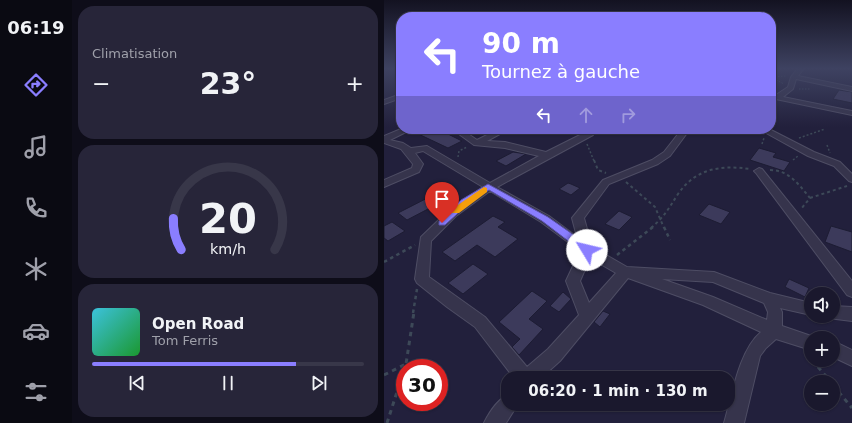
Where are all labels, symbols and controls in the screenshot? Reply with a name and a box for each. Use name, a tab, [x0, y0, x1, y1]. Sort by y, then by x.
text: 06:19	[7, 17, 65, 38]
text: 90 m	[482, 27, 560, 60]
icon: left	[416, 28, 468, 80]
text: Climatisation	[92, 46, 177, 61]
text: Tournez à gauche	[482, 61, 640, 82]
text: 23°	[200, 66, 256, 101]
icon: directions	[22, 71, 50, 99]
text: −	[92, 71, 110, 96]
text: +	[346, 71, 364, 96]
icon: left	[533, 104, 555, 126]
icon: ahead	[575, 104, 597, 126]
icon: right	[617, 104, 639, 126]
icon: music	[22, 133, 50, 161]
pin	[425, 182, 459, 223]
icon: arrive	[431, 188, 453, 210]
text: 20	[199, 193, 257, 242]
icon: phone	[22, 194, 50, 222]
position arrow	[566, 229, 608, 271]
text: km/h	[210, 240, 246, 256]
icon: climate	[22, 255, 50, 283]
map controls	[804, 287, 840, 411]
button: sound	[804, 287, 840, 323]
text: Open Road	[152, 315, 244, 333]
icon: car	[22, 317, 50, 345]
button: +	[804, 331, 840, 367]
text: Tom Ferris	[152, 333, 218, 348]
speed limit sign: 30	[396, 359, 448, 411]
icon: previous	[126, 372, 148, 394]
icon: pause	[217, 372, 239, 394]
icon: next	[308, 372, 330, 394]
button: −	[804, 375, 840, 411]
icon: filters	[22, 378, 50, 406]
text: 06:20 · 1 min · 130 m	[528, 382, 708, 400]

